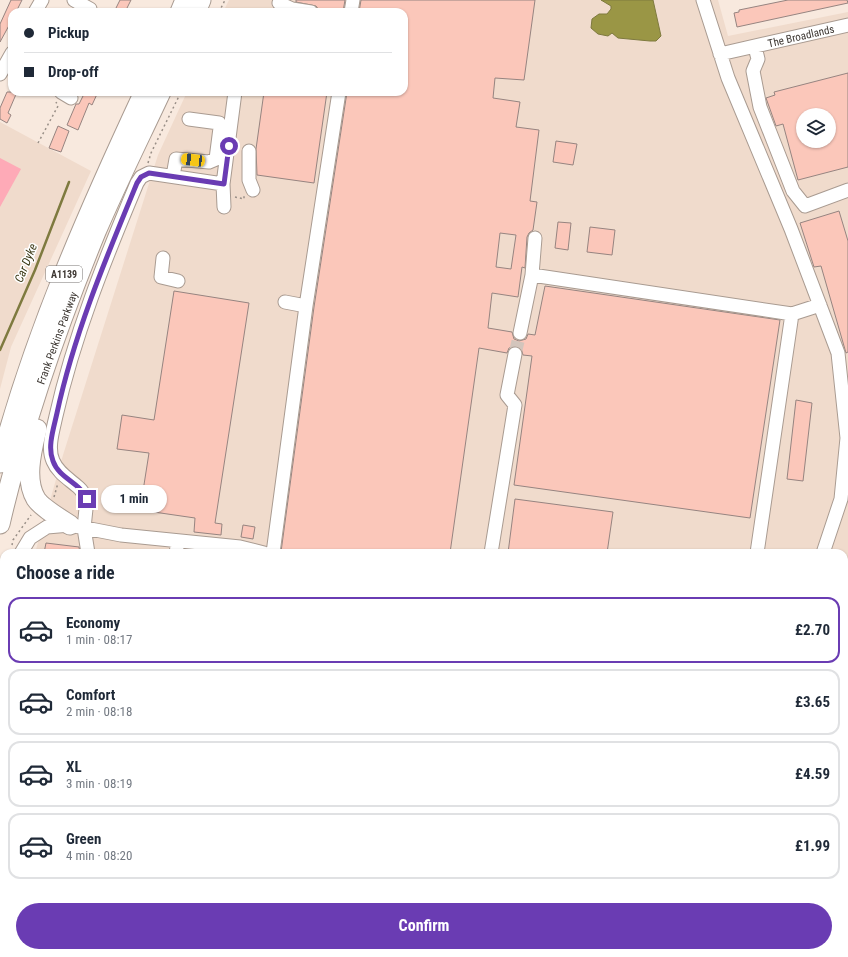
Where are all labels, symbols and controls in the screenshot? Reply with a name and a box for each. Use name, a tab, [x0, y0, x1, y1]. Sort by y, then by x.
street label: The Broadlands	[767, 23, 836, 50]
text: Pickup	[48, 24, 89, 42]
text: Drop-off	[48, 63, 99, 81]
map controls	[796, 108, 836, 148]
button: layers	[796, 108, 836, 148]
route start	[220, 137, 238, 155]
car	[180, 153, 206, 167]
water label: Car Dyke	[12, 241, 40, 284]
road number: A1139	[46, 266, 82, 282]
street label: Frank Perkins Parkway	[35, 290, 80, 386]
callout: 1 min	[101, 485, 167, 513]
route end	[78, 490, 96, 508]
text: 1 min	[120, 491, 148, 506]
text: Choose a ride	[16, 562, 115, 583]
icon: car	[18, 612, 54, 648]
text: Economy	[66, 614, 120, 632]
text: £2.70	[795, 621, 830, 639]
text: 1 min · 08:17	[66, 632, 132, 647]
icon: car	[18, 684, 54, 720]
text: Comfort	[66, 686, 115, 704]
text: £3.65	[795, 693, 830, 711]
text: 2 min · 08:18	[66, 704, 132, 719]
icon: car	[18, 756, 54, 792]
text: XL	[66, 758, 82, 776]
text: £4.59	[795, 765, 830, 783]
text: 3 min · 08:19	[66, 776, 132, 791]
icon: car	[18, 828, 54, 864]
text: Green	[66, 830, 101, 848]
text: £1.99	[795, 837, 830, 855]
text: 4 min · 08:20	[66, 848, 132, 863]
button: Confirm	[16, 903, 832, 949]

